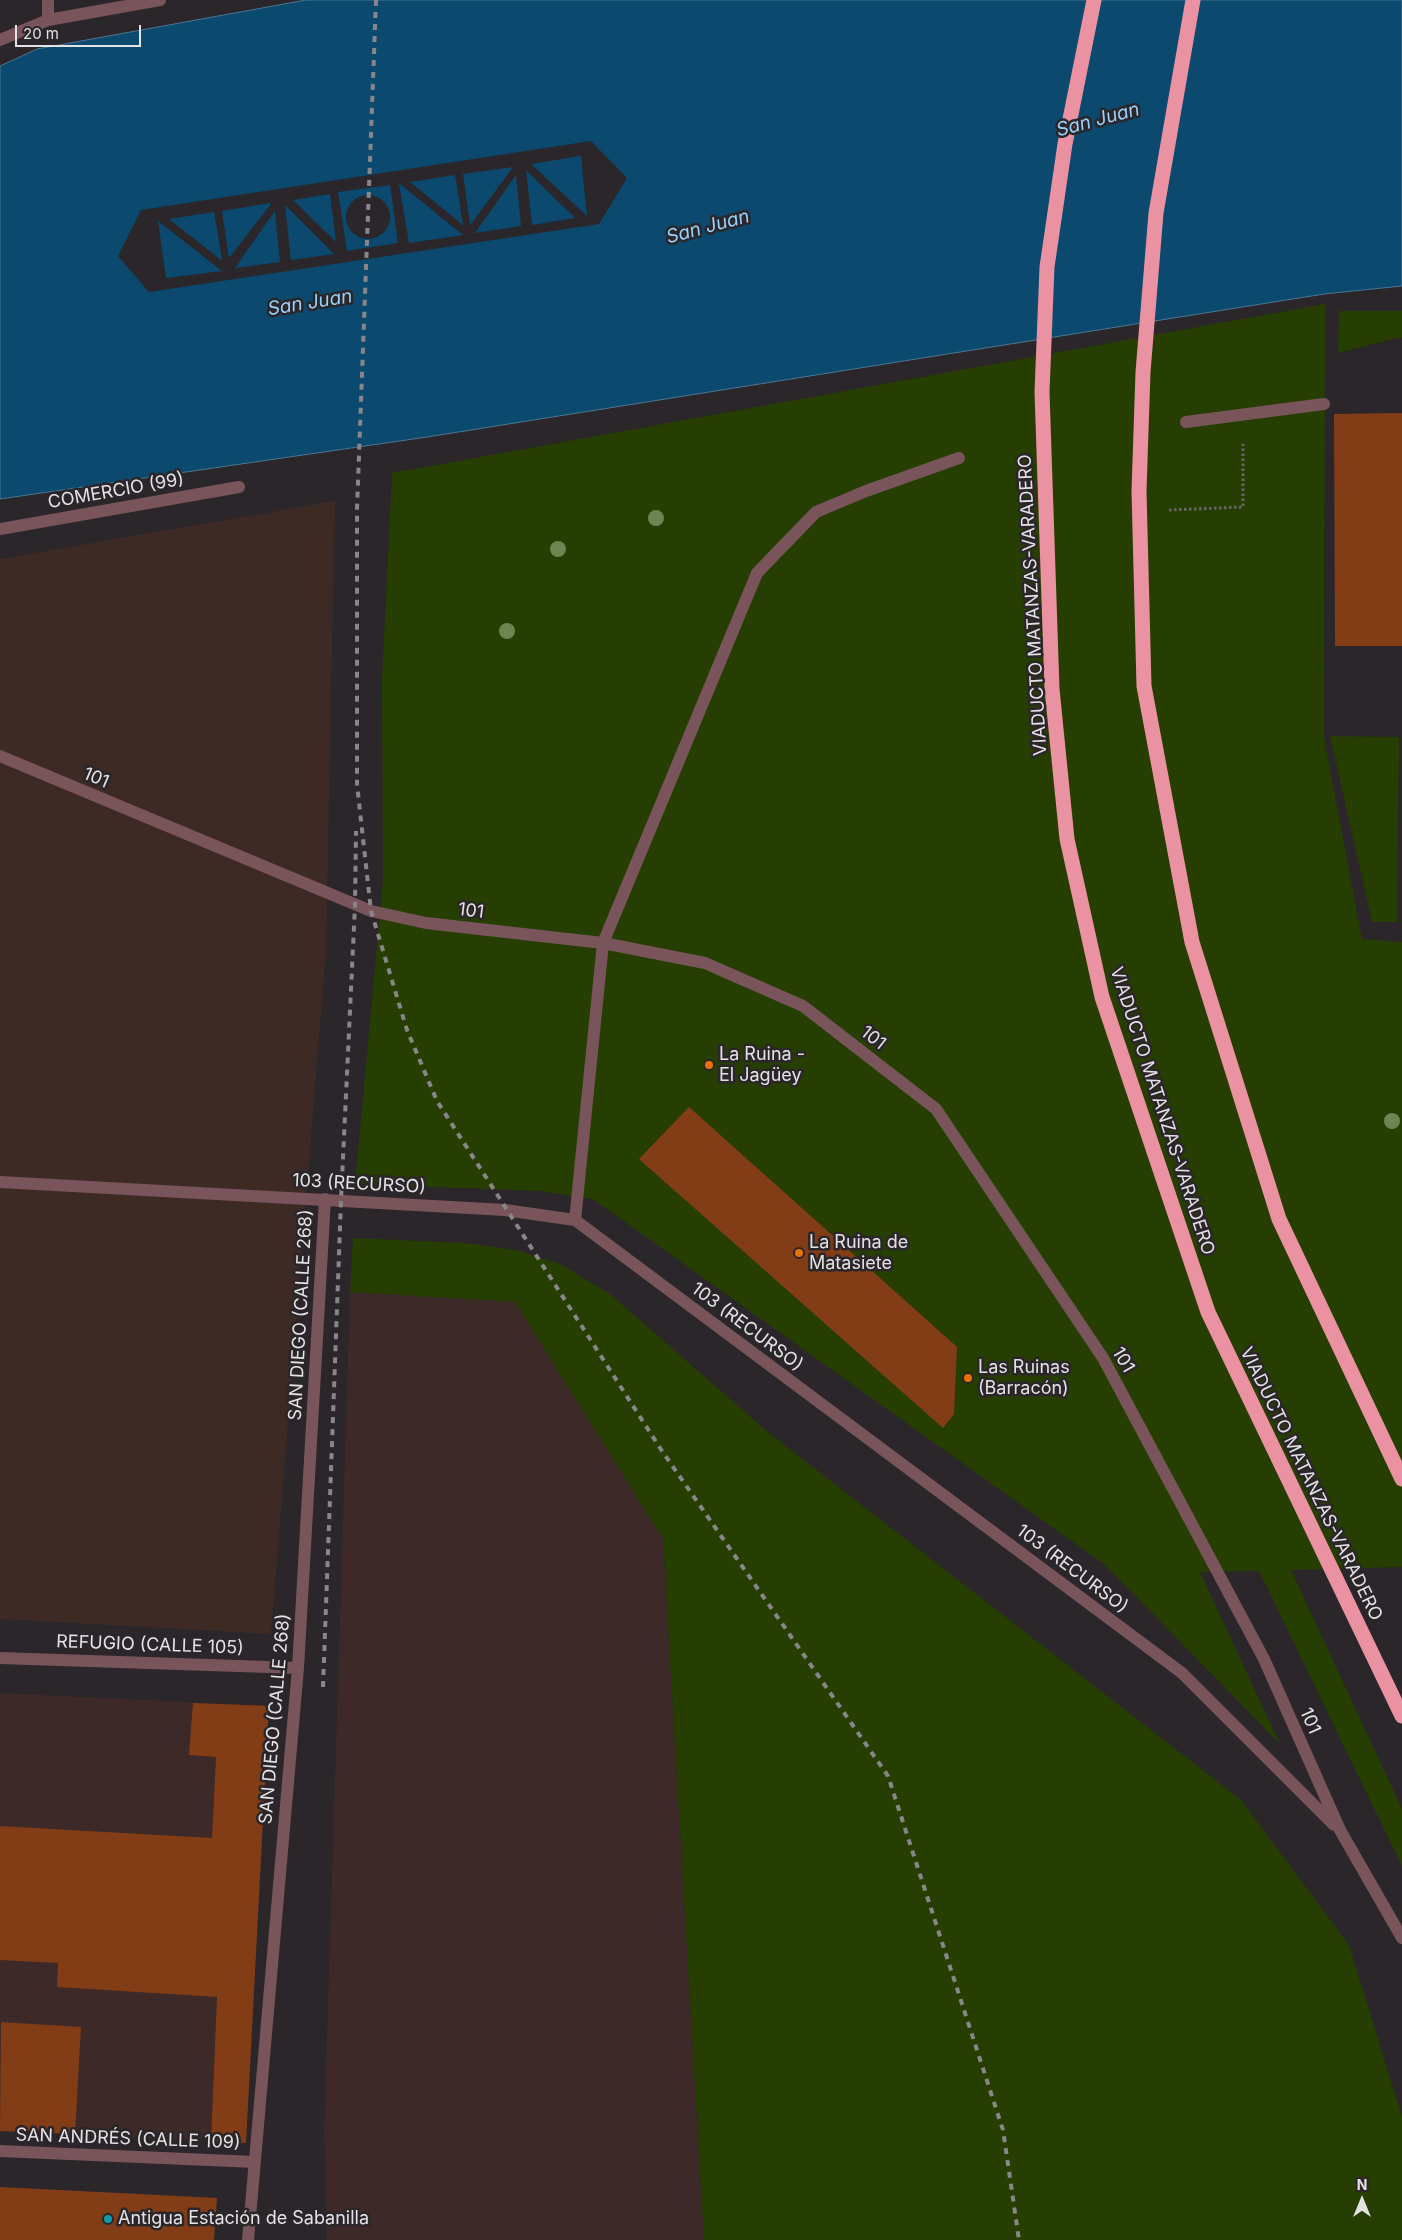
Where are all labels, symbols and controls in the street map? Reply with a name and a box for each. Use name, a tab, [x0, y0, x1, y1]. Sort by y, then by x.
scale bar	[18, 15, 144, 47]
text: 20 m	[23, 24, 59, 43]
water label: San Juan	[1054, 98, 1142, 142]
water label: San Juan	[664, 205, 752, 249]
water label: San Juan	[266, 285, 354, 321]
street label: VIADUCTO MATANZAS-VARADERO	[1014, 454, 1052, 756]
street label: COMERCIO (99)	[46, 468, 186, 514]
street label: 101	[80, 763, 112, 793]
street label: 101	[457, 899, 485, 923]
street label: VIADUCTO MATANZAS-VARADERO	[1105, 964, 1219, 1258]
street label: 101	[856, 1021, 890, 1055]
place label: La Ruina - El Jagüey	[719, 1044, 805, 1086]
marker: La Ruina - El Jagüey	[703, 1059, 715, 1071]
street label: 103 (RECURSO)	[292, 1170, 426, 1198]
street label: SAN DIEGO (CALLE 268)	[285, 1209, 317, 1421]
place label: La Ruina de Matasiete	[809, 1232, 908, 1274]
marker: La Ruina de Matasiete	[793, 1247, 805, 1259]
street label: 103 (RECURSO)	[687, 1278, 807, 1376]
street label: 101	[1107, 1343, 1139, 1377]
street label: VIADUCTO MATANZAS-VARADERO	[1235, 1344, 1387, 1624]
place label: Las Ruinas (Barracón)	[978, 1357, 1070, 1400]
marker: Las Ruinas (Barracón)	[962, 1372, 974, 1384]
street label: 103 (RECURSO)	[1012, 1520, 1132, 1618]
street label: SAN DIEGO (CALLE 268)	[255, 1613, 295, 1825]
street label: REFUGIO (CALLE 105)	[56, 1631, 244, 1659]
street label: 101	[1295, 1705, 1325, 1737]
street label: SAN ANDRÉS (CALLE 109)	[15, 2124, 241, 2154]
north arrow	[1337, 2175, 1387, 2225]
text: N	[1357, 2176, 1367, 2193]
place label: Antigua Estación de Sabanilla	[118, 2208, 369, 2230]
marker: Antigua Estación de Sabanilla	[102, 2213, 114, 2225]

